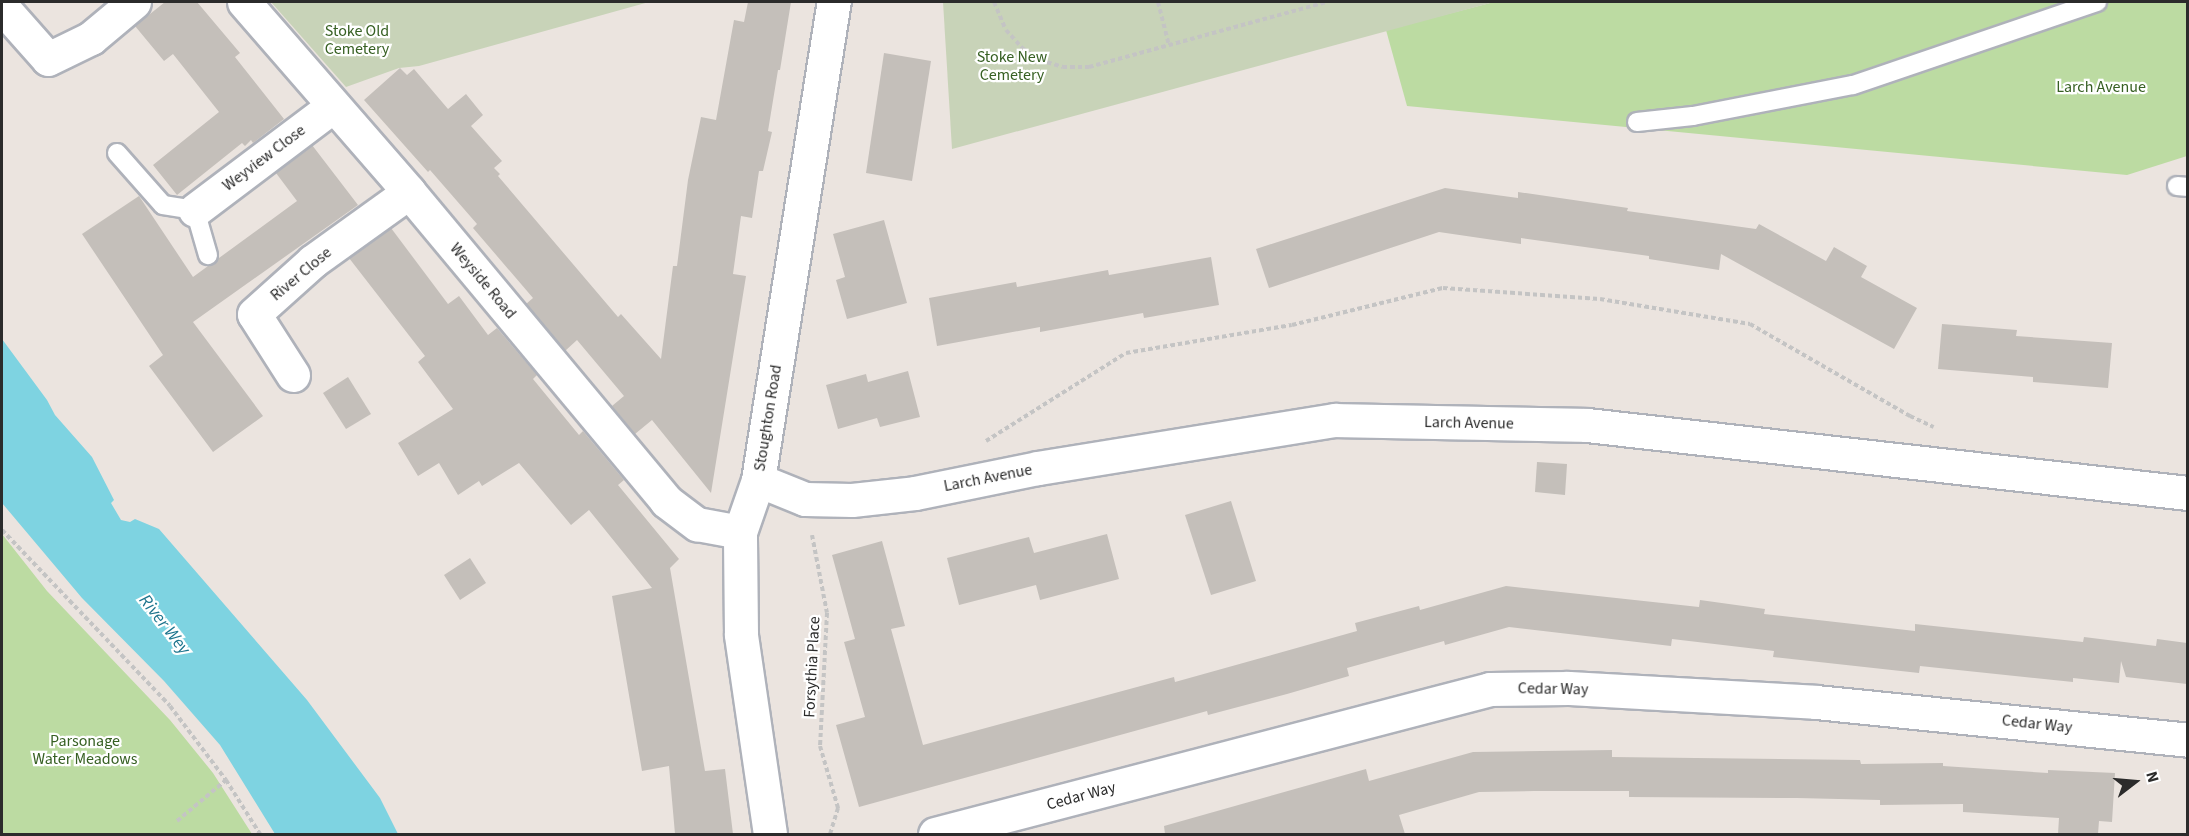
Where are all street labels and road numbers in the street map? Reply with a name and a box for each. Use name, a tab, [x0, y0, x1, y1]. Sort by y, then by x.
street label: Weyview Close	[219, 121, 309, 195]
street label: Weyside Road	[446, 239, 520, 323]
street label: River Close	[267, 243, 335, 305]
street label: Stoughton Road	[750, 363, 786, 473]
street label: Larch Avenue	[1424, 413, 1514, 433]
street label: Larch Avenue	[942, 460, 1034, 496]
street label: Forsythia Place	[800, 616, 824, 718]
street label: Cedar Way	[1518, 679, 1588, 699]
street label: Cedar Way	[2001, 711, 2073, 737]
street label: Cedar Way	[1044, 778, 1118, 814]

